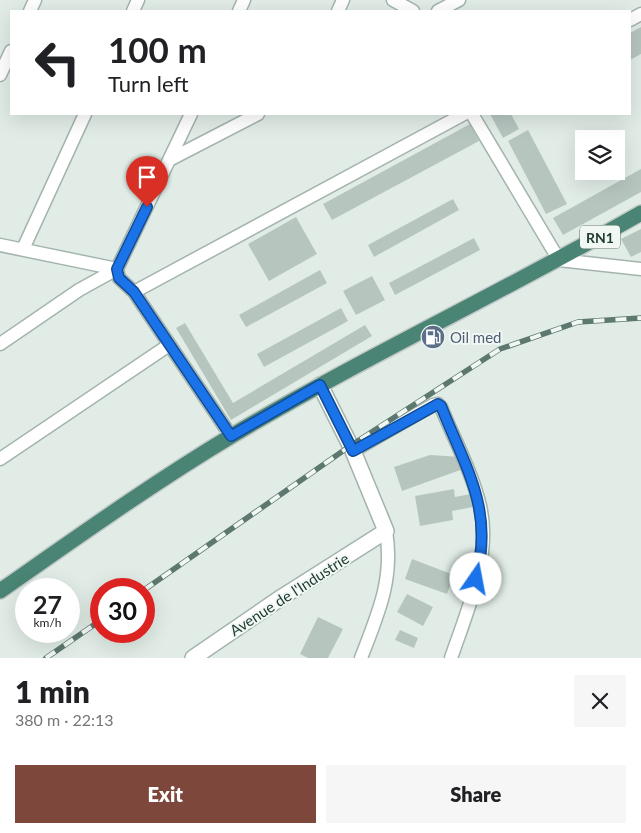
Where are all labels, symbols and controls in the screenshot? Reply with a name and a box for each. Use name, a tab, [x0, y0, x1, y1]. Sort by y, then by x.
text: 100 m	[108, 28, 207, 70]
icon: left	[25, 30, 90, 95]
text: Turn left	[108, 70, 189, 97]
map controls	[575, 130, 625, 180]
button: layers	[575, 130, 625, 180]
pin	[126, 156, 168, 207]
icon: arrive	[133, 163, 161, 191]
road number: RN1	[580, 226, 620, 248]
fuel station icon: Oil med	[420, 324, 446, 350]
place label: Oil med	[450, 328, 502, 346]
street label: Avenue de l'Industrie	[226, 549, 352, 639]
position arrow	[449, 552, 501, 604]
speed limit sign: 30	[90, 578, 155, 643]
text: 27	[33, 589, 62, 619]
text: km/h	[33, 615, 62, 630]
text: 1 min	[15, 673, 90, 709]
button: close	[574, 675, 626, 727]
text: 380 m · 22:13	[15, 710, 114, 729]
button: Exit	[15, 765, 316, 823]
button: Share	[326, 765, 626, 823]

